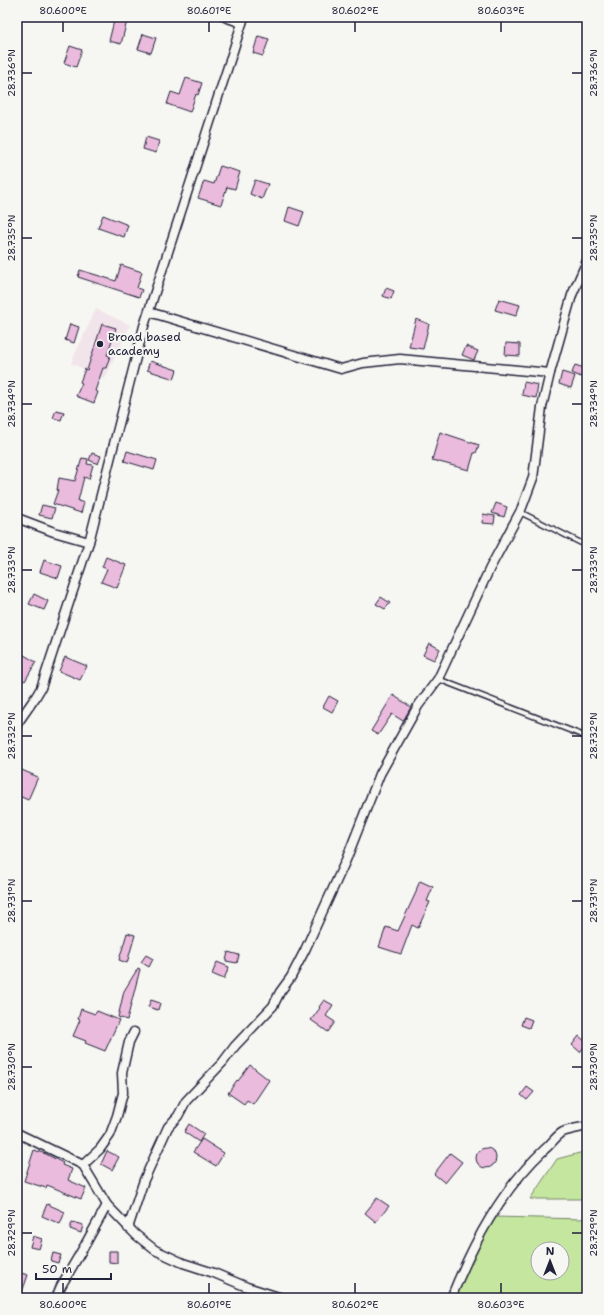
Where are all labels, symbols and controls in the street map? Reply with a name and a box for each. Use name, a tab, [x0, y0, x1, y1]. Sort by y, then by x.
text: 80.600°E	[39, 4, 87, 17]
text: 80.601°E	[187, 4, 231, 17]
text: 80.602°E	[331, 4, 379, 17]
text: 80.603°E	[477, 4, 525, 17]
text: 28.736°N	[5, 49, 18, 97]
text: 28.736°N	[587, 49, 600, 97]
text: 28.735°N	[5, 215, 18, 261]
text: 28.735°N	[587, 215, 600, 261]
place label: Broad based academy	[108, 329, 181, 359]
marker: Broad based academy	[95, 339, 105, 349]
text: 28.734°N	[5, 380, 18, 428]
text: 28.734°N	[587, 380, 600, 428]
text: 28.733°N	[5, 546, 18, 594]
text: 28.733°N	[587, 546, 600, 594]
text: 28.732°N	[5, 712, 18, 760]
text: 28.732°N	[587, 712, 600, 760]
text: 28.731°N	[5, 879, 18, 923]
text: 28.731°N	[587, 879, 600, 923]
text: 28.730°N	[5, 1043, 18, 1091]
text: 28.730°N	[587, 1043, 600, 1091]
text: 28.729°N	[5, 1209, 18, 1257]
text: 28.729°N	[587, 1209, 600, 1257]
north arrow	[530, 1241, 570, 1281]
text: N	[546, 1244, 555, 1259]
scale bar	[36, 1255, 111, 1281]
text: 50 m	[42, 1261, 72, 1277]
text: 80.600°E	[39, 1298, 87, 1311]
text: 80.601°E	[187, 1298, 231, 1311]
text: 80.602°E	[331, 1298, 379, 1311]
text: 80.603°E	[477, 1298, 525, 1311]

